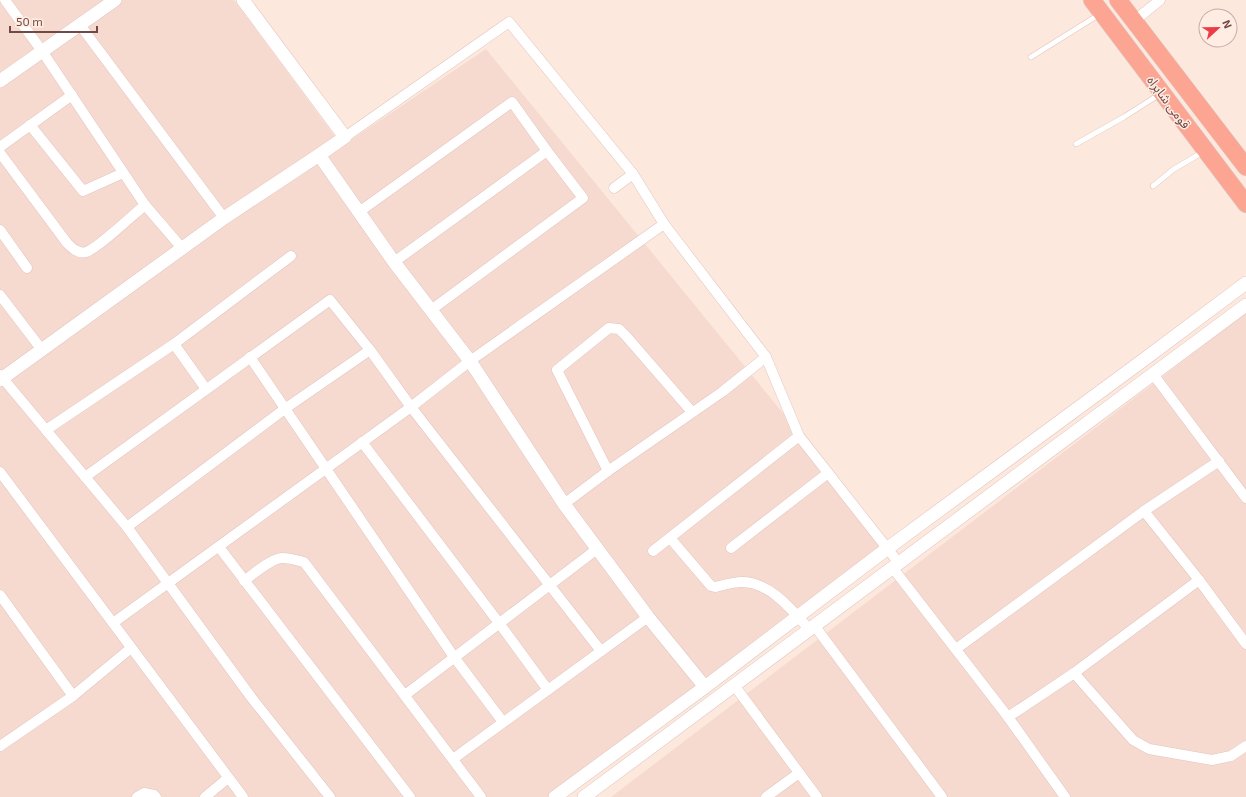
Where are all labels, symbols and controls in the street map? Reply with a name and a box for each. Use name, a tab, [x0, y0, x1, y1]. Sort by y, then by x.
scale bar	[10, 8, 97, 34]
north arrow	[1198, 8, 1238, 48]
text: 50 m	[16, 14, 43, 28]
text: N	[1220, 18, 1235, 30]
street label: قومی شاہراہ	[1143, 72, 1194, 132]

